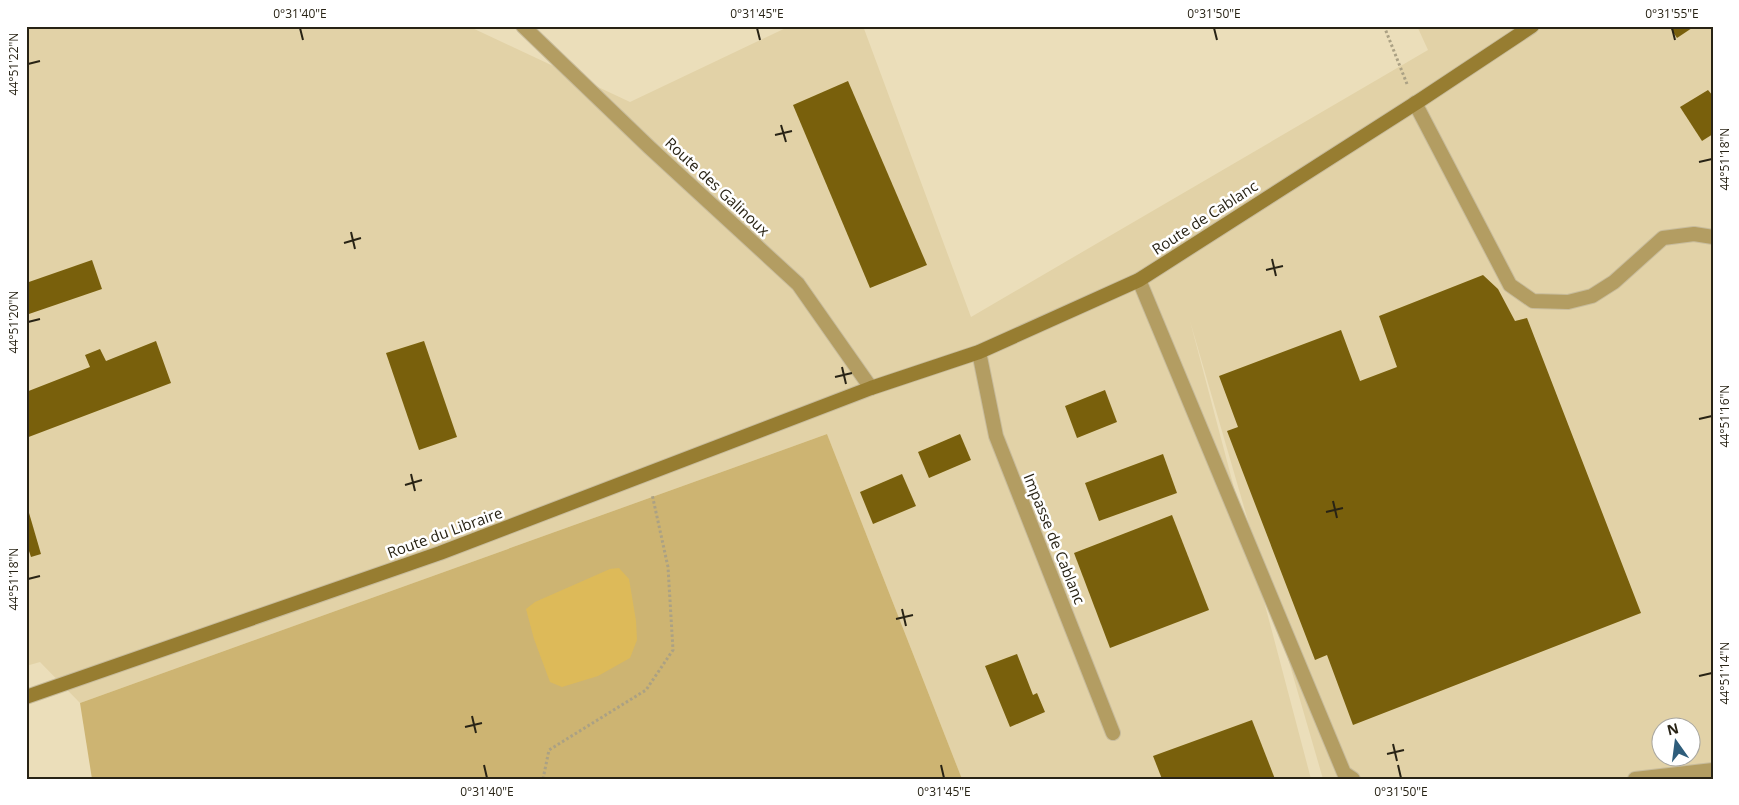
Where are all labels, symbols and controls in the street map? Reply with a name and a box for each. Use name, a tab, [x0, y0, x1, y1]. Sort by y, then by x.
text: 0°31'40"E	[273, 5, 327, 22]
text: 0°31'45"E	[730, 5, 784, 22]
text: 0°31'50"E	[1187, 5, 1241, 22]
text: 0°31'55"E	[1645, 5, 1699, 22]
text: 44°51'22"N	[5, 33, 22, 95]
text: 44°51'18"N	[1716, 128, 1733, 190]
street label: Route des Galinoux	[661, 133, 774, 240]
street label: Route de Cablanc	[1148, 176, 1261, 259]
text: 44°51'20"N	[5, 291, 22, 353]
text: 44°51'16"N	[1716, 385, 1733, 447]
street label: Impasse de Cablanc	[1020, 470, 1090, 607]
street label: Route du Libraire	[384, 502, 505, 562]
text: 44°51'18"N	[5, 548, 22, 610]
text: 44°51'14"N	[1716, 642, 1733, 704]
north arrow	[1652, 718, 1702, 768]
text: N	[1665, 718, 1681, 739]
text: 0°31'40"E	[460, 783, 514, 800]
text: 0°31'45"E	[917, 783, 971, 800]
text: 0°31'50"E	[1374, 783, 1428, 800]

